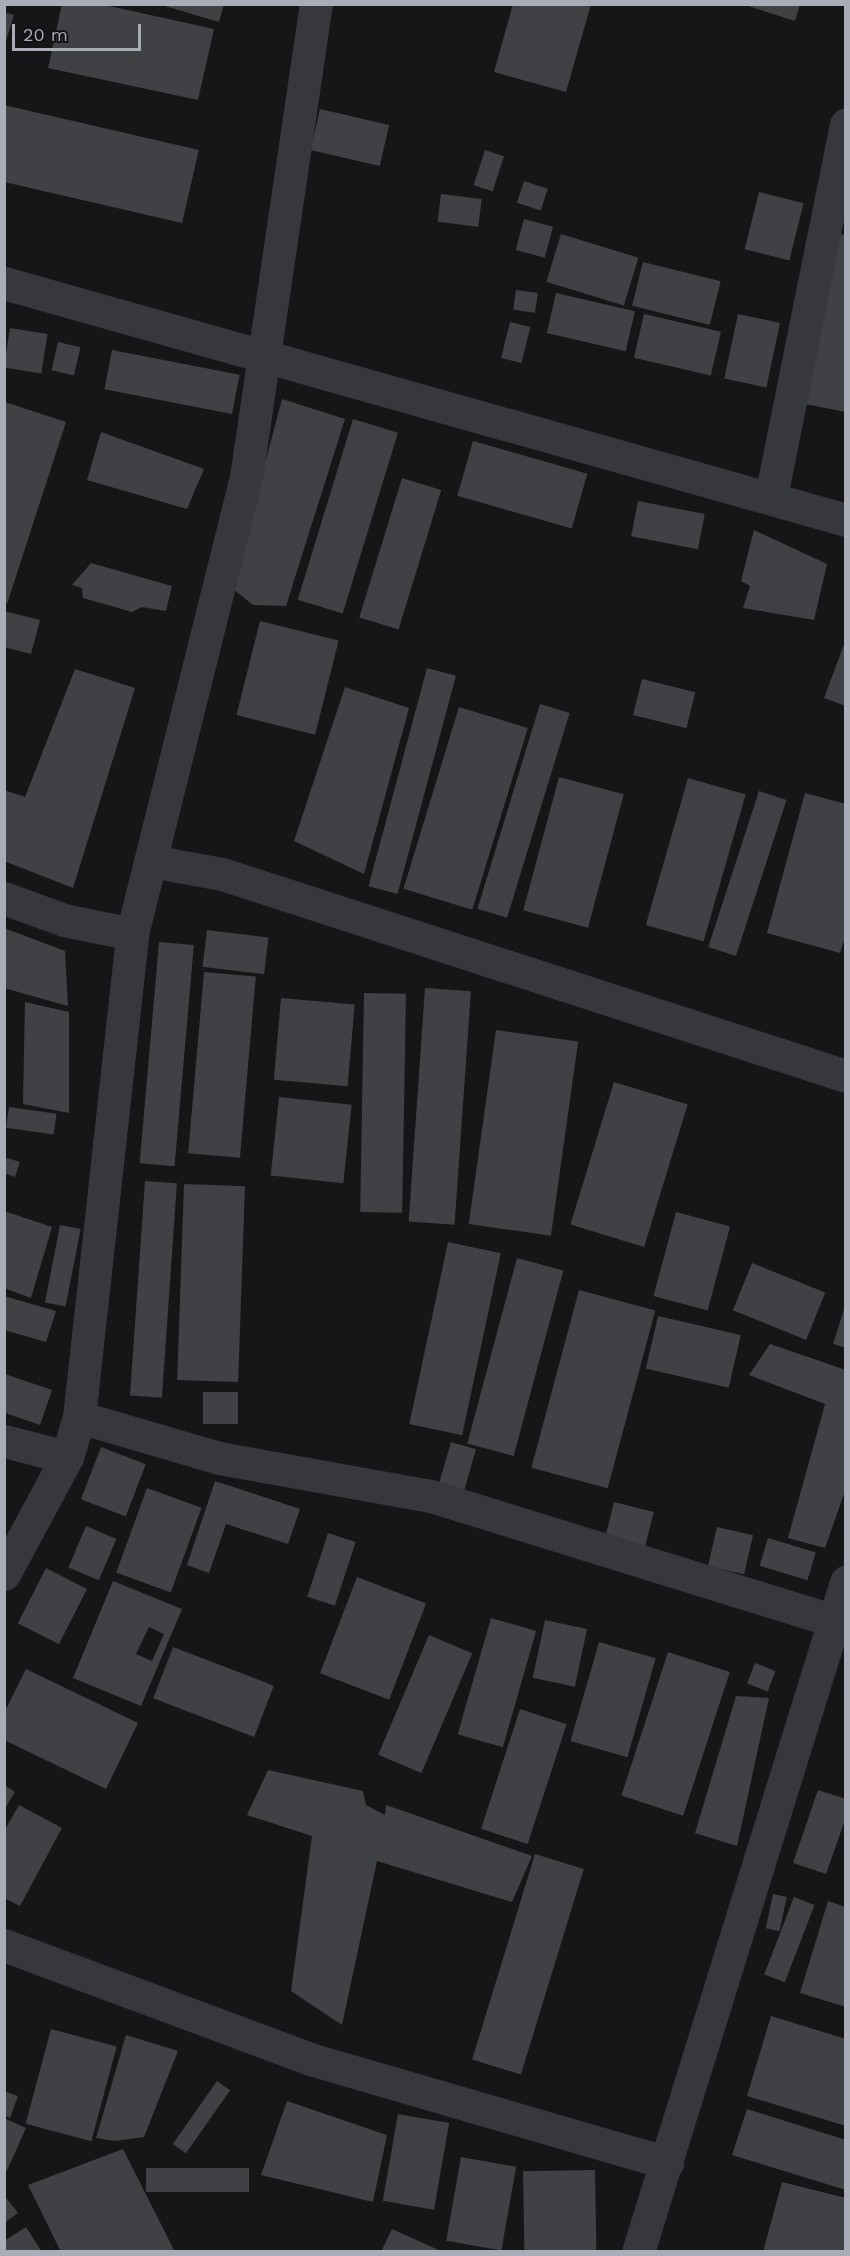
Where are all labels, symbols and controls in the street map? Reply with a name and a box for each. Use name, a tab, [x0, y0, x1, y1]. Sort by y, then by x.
scale bar	[15, 12, 144, 50]
text: 20 m	[23, 24, 68, 45]

